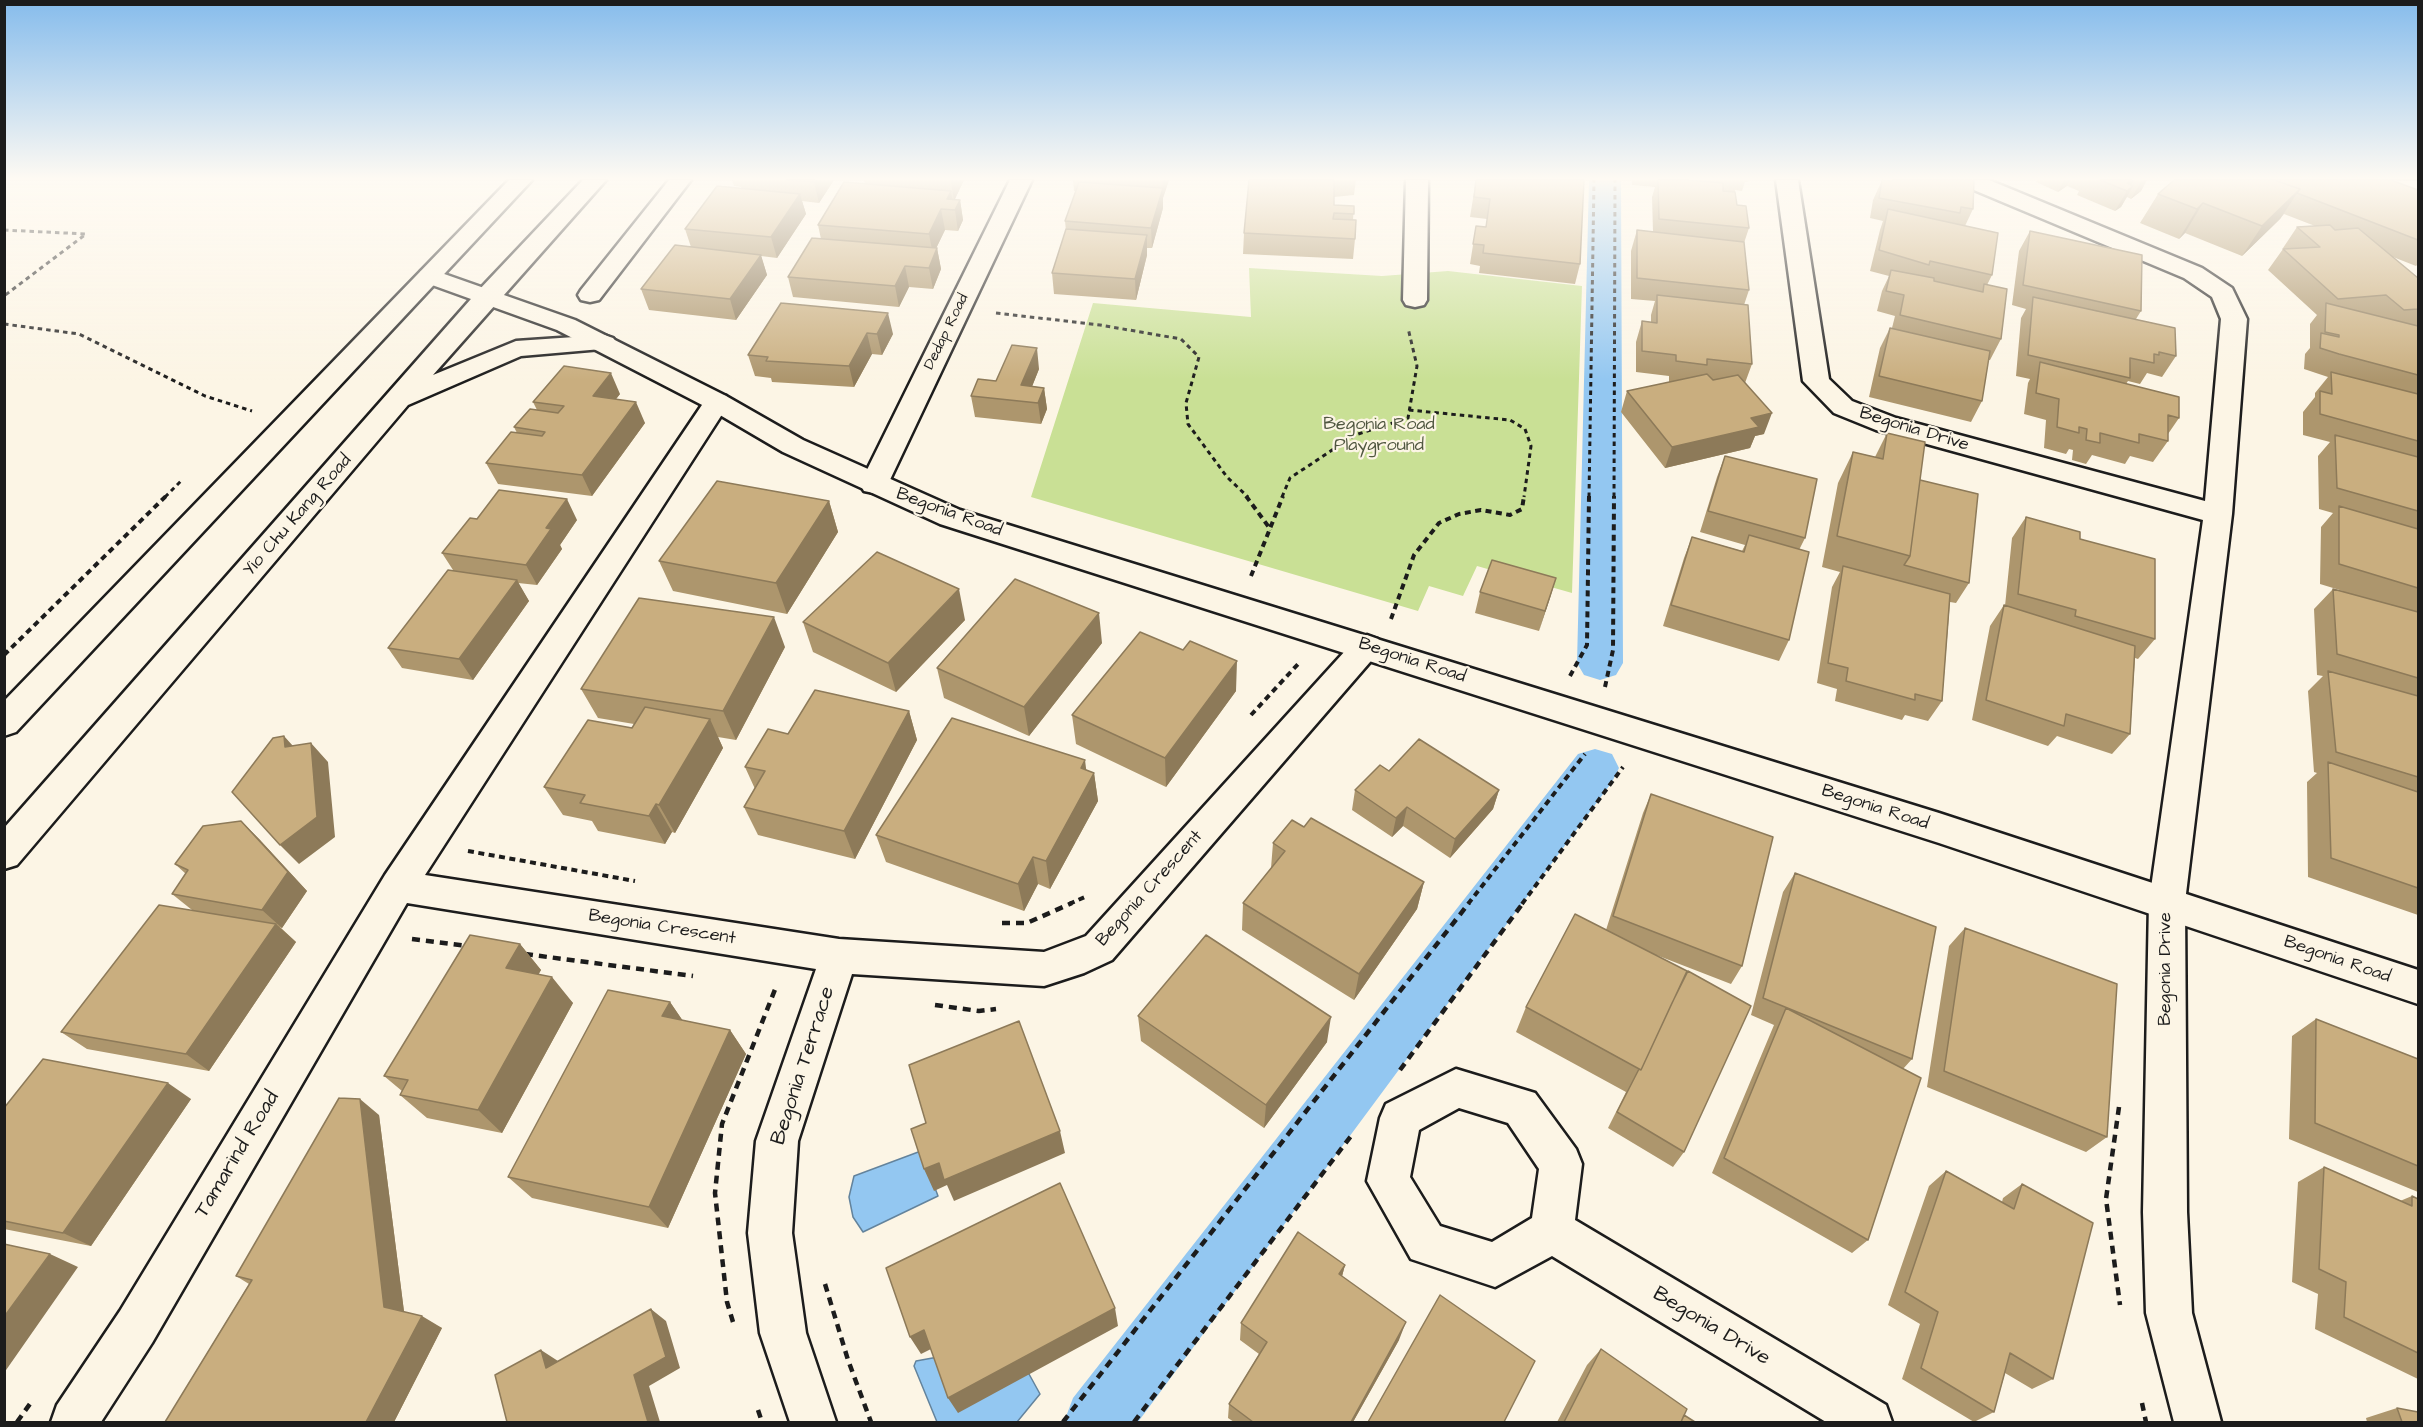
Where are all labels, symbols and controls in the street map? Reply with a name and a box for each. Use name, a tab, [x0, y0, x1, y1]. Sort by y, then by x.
street label: Dedap Road	[921, 291, 973, 373]
street label: Begonia Drive	[1857, 403, 1971, 457]
park label: Begonia Road Playground	[1323, 414, 1435, 456]
street label: Yio Chu Kang Road	[239, 451, 357, 581]
street label: Begonia Road	[893, 484, 1005, 542]
street label: Begonia Road	[1356, 634, 1468, 688]
street label: Begonia Road	[1819, 781, 1931, 835]
street label: Begonia Crescent	[1092, 826, 1208, 952]
street label: Begonia Crescent	[587, 906, 737, 950]
street label: Begonia Drive	[2155, 912, 2177, 1026]
street label: Begonia Road	[2281, 932, 2393, 988]
street label: Begonia Terrace	[767, 984, 841, 1148]
street label: Tamarind Road	[190, 1087, 286, 1223]
street label: Begonia Drive	[1648, 1282, 1774, 1372]

